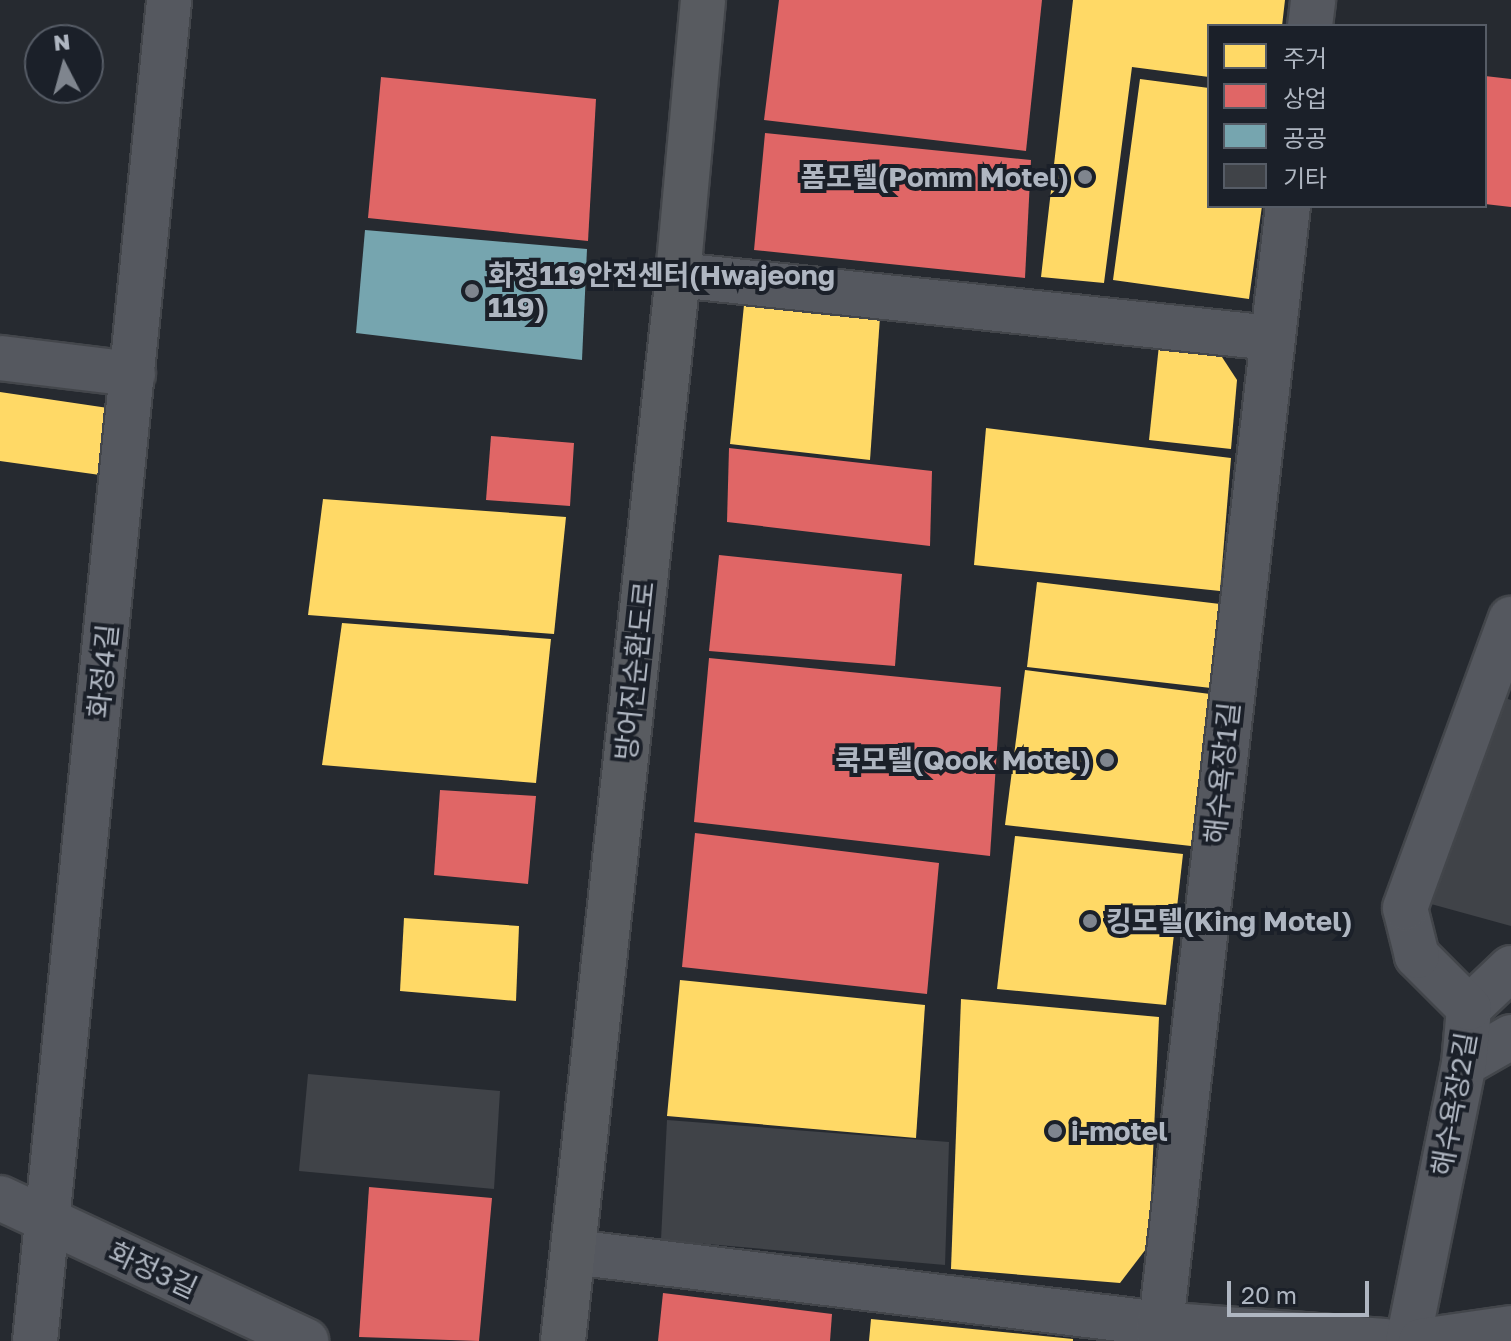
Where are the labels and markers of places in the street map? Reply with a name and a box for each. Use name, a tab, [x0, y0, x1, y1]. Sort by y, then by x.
place label: 폼모텔(Pomm Motel)	[800, 160, 1069, 194]
marker: 폼모텔(Pomm Motel)	[1076, 168, 1094, 186]
place label: 화정119안전센터(Hwajeong 119)	[488, 258, 835, 324]
marker: 화정119안전센터(Hwajeong 119)	[463, 282, 481, 300]
place label: 쿡모텔(Qook Motel)	[835, 743, 1091, 777]
marker: 쿡모텔(Qook Motel)	[1098, 751, 1116, 769]
place label: 킹모텔(King Motel)	[1106, 904, 1352, 938]
marker: 킹모텔(King Motel)	[1081, 912, 1099, 930]
place label: i-motel	[1071, 1114, 1168, 1148]
marker: i-motel	[1046, 1122, 1064, 1140]

